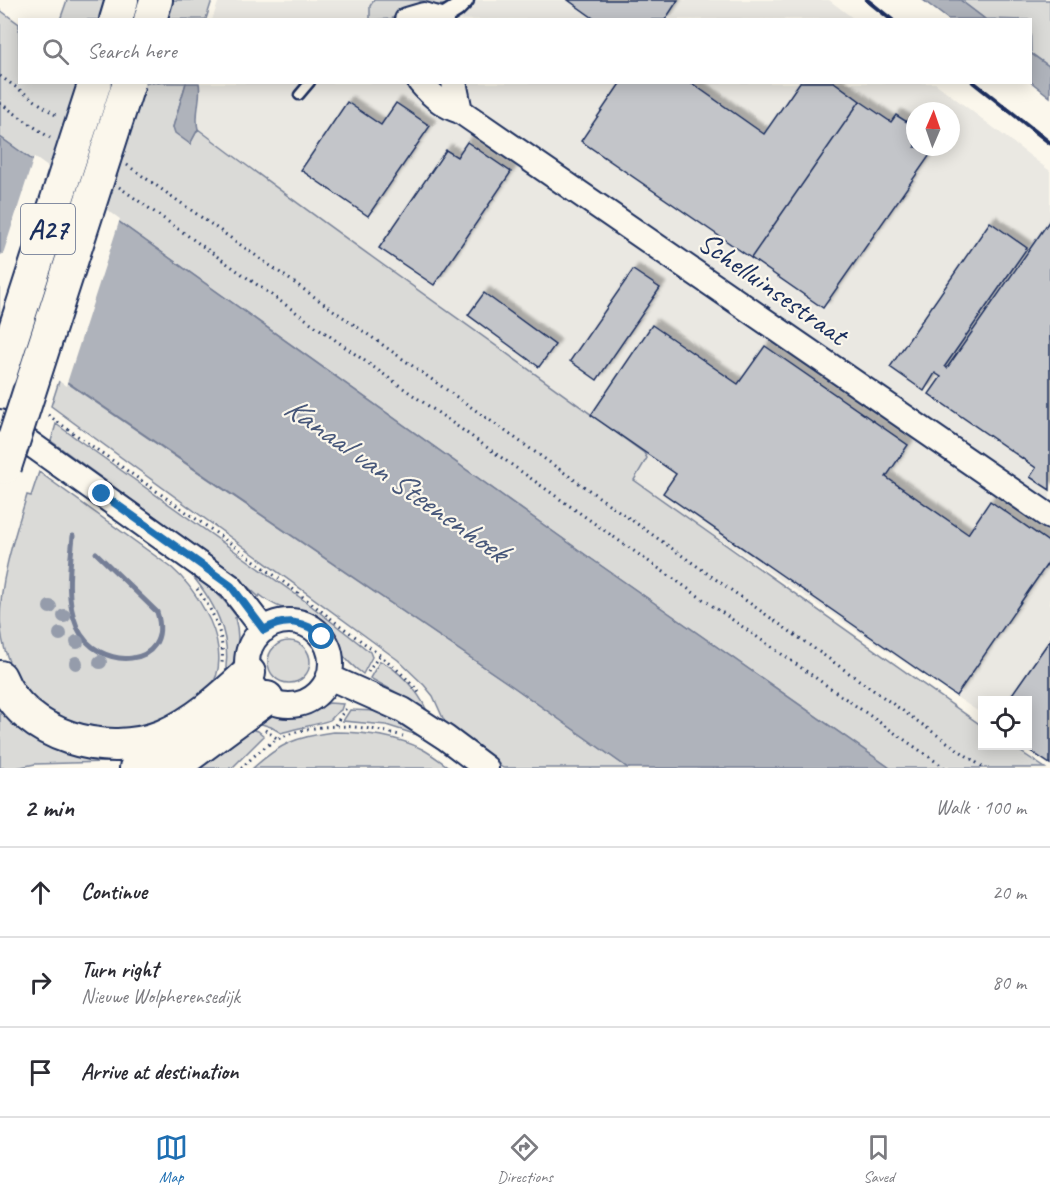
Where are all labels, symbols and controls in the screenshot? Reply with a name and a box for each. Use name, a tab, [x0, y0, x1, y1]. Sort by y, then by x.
search box	[18, 18, 1032, 84]
icon: search	[39, 35, 72, 68]
text: Search here	[87, 37, 177, 65]
north arrow	[906, 102, 960, 156]
road number: A27	[21, 204, 75, 254]
street label: Schelluinsestraat	[691, 223, 857, 355]
water label: Kanaal van Steenenhoek	[277, 387, 521, 575]
route end	[88, 480, 114, 506]
route start	[308, 623, 334, 649]
map controls	[978, 696, 1032, 750]
button: locate	[978, 696, 1032, 750]
text: 2 min	[24, 791, 74, 824]
text: Walk · 100 m	[936, 795, 1026, 820]
icon: ahead	[24, 876, 57, 909]
text: Continue	[81, 878, 147, 906]
text: 20 m	[992, 880, 1026, 905]
text: Turn right	[81, 956, 158, 984]
icon: right	[24, 966, 57, 999]
text: 80 m	[992, 970, 1026, 995]
text: Nieuwe Wolpherensedijk	[81, 984, 240, 1009]
icon: arrive	[24, 1056, 57, 1089]
text: Arrive at destination	[81, 1058, 238, 1086]
tab: Map	[155, 1131, 188, 1187]
tab: Directions	[497, 1131, 553, 1187]
tab: Saved	[862, 1131, 895, 1187]

